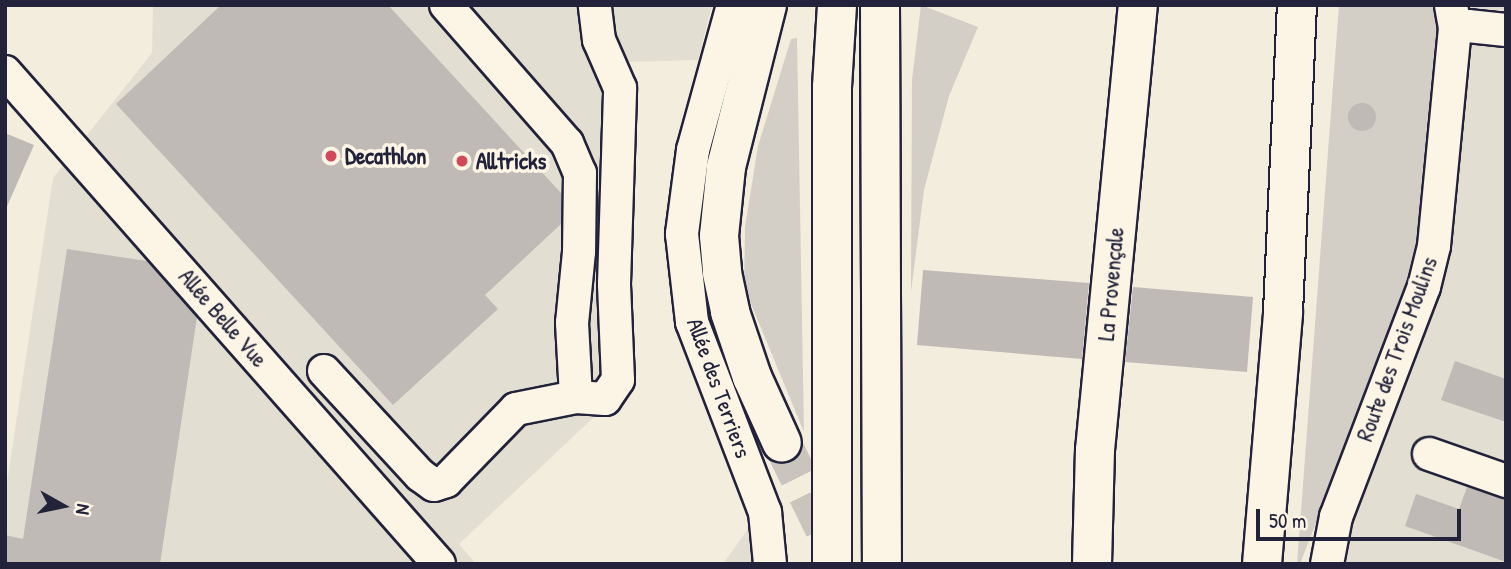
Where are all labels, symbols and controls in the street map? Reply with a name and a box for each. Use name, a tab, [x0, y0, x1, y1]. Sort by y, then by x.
place label: Decathlon	[345, 142, 426, 170]
place label: Alltricks	[476, 147, 546, 175]
marker: Decathlon	[323, 148, 339, 164]
marker: Alltricks	[454, 153, 470, 169]
street label: La Provençale	[1092, 226, 1130, 342]
street label: Route des Trois Moulins	[1351, 253, 1443, 445]
street label: Allée Belle Vue	[173, 263, 273, 373]
street label: Allée des Terriers	[681, 314, 757, 462]
north arrow	[28, 471, 98, 541]
scale bar	[1259, 496, 1464, 540]
text: N	[70, 502, 97, 516]
text: 50 m	[1269, 506, 1306, 535]

